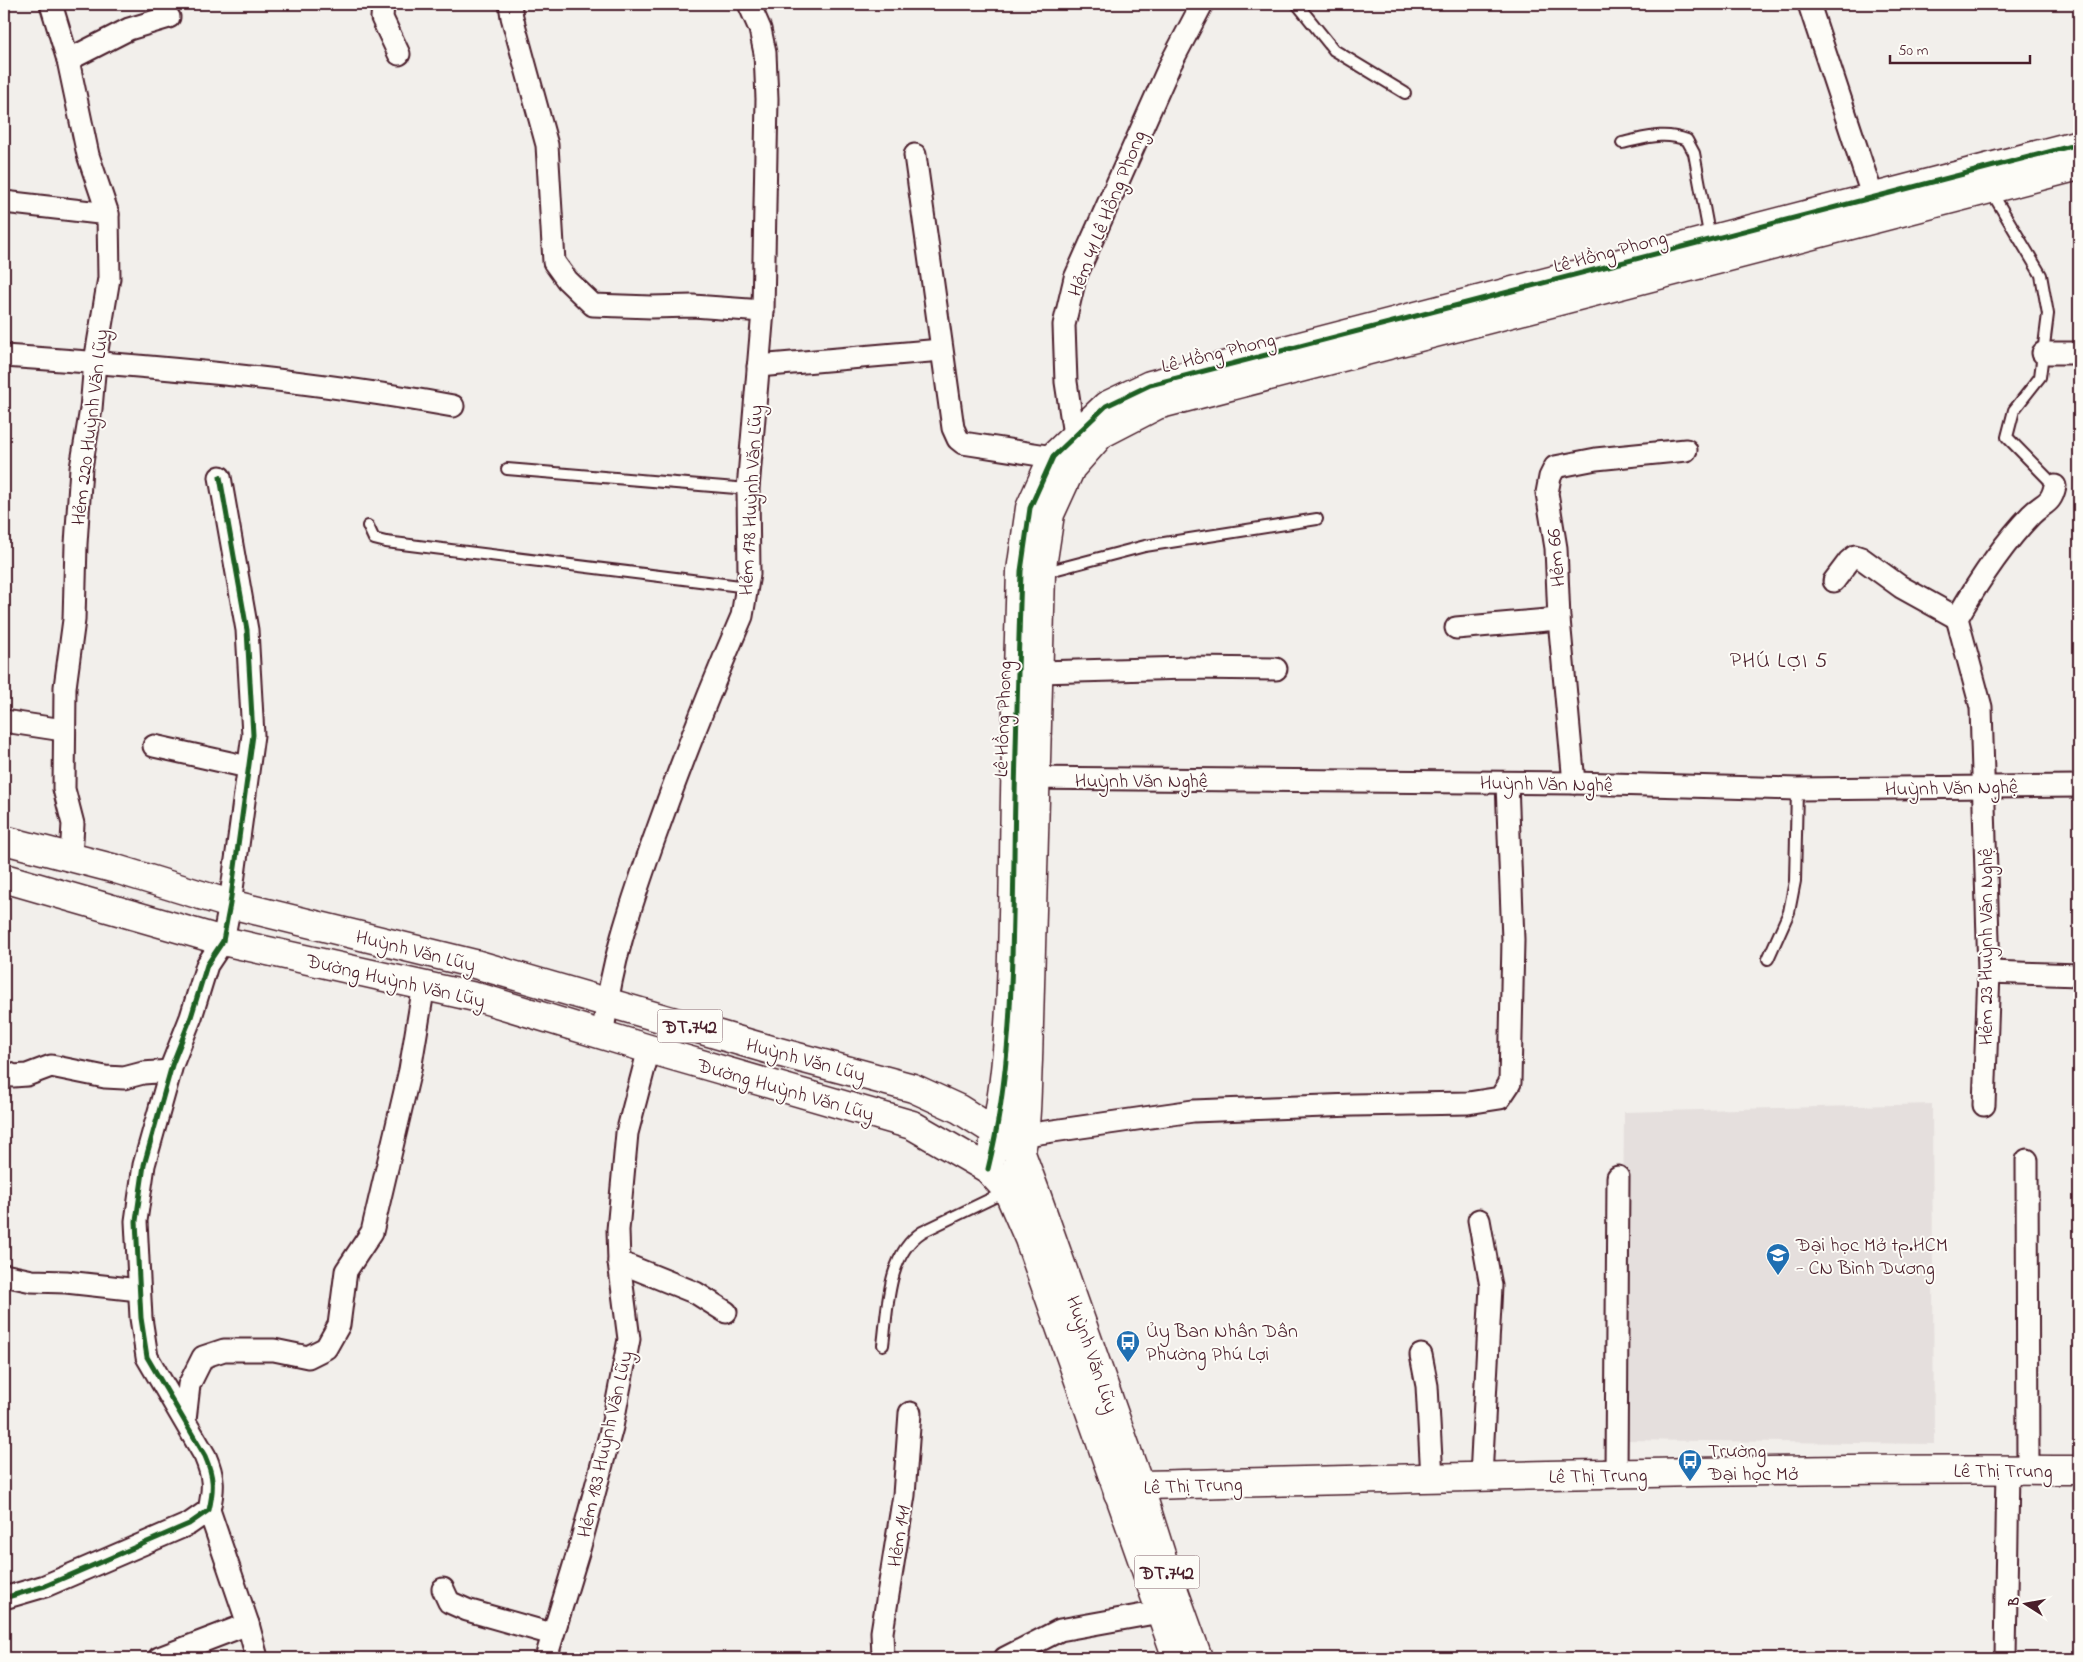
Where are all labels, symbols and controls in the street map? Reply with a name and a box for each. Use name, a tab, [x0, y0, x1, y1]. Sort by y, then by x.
scale bar	[1890, 32, 2030, 64]
text: 50 m	[1898, 40, 1929, 62]
street label: Hẻm 41 Lê Hồng Phong	[1062, 126, 1156, 302]
street label: Lê Hồng Phong	[1551, 224, 1671, 283]
street label: Lê Hồng Phong	[1159, 326, 1279, 384]
street label: Hẻm 220 Huỳnh Văn Lũy	[65, 328, 118, 527]
street label: Hẻm 178 Huỳnh Văn Lũy	[733, 404, 772, 596]
street label: Hẻm 66	[1540, 527, 1574, 588]
district label: PHÚ LỢI 5	[1730, 646, 1828, 678]
street label: Lê Hồng Phong	[988, 660, 1022, 778]
street label: Huỳnh Văn Nghệ	[1075, 768, 1209, 798]
street label: Huỳnh Văn Nghệ	[1479, 770, 1614, 802]
street label: Huỳnh Văn Nghệ	[1885, 774, 2020, 806]
street label: Hẻm 23 Huỳnh Văn Nghệ	[1973, 847, 2003, 1045]
street label: Huỳnh Văn Lũy	[352, 924, 478, 981]
street label: Đường Huỳnh Văn Lũy	[302, 947, 488, 1018]
road number: ĐT.742	[658, 1009, 722, 1042]
street label: Huỳnh Văn Lũy	[742, 1032, 868, 1091]
street label: Đường Huỳnh Văn Lũy	[692, 1052, 877, 1132]
place label: Đại học Mở tp.HCM - CN Bình Dương	[1795, 1232, 1948, 1285]
school or university icon: Đại học Mở tp.HCM - CN Bình Dương	[1765, 1242, 1791, 1276]
street label: Huỳnh Văn Lũy	[1057, 1292, 1124, 1418]
place label: Ủy Ban Nhân Dân Phường Phú Lợi	[1146, 1318, 1298, 1371]
bus stop icon: Ủy Ban Nhân Dân Phường Phú Lợi	[1115, 1329, 1141, 1363]
street label: Hẻm 183 Huỳnh Văn Lũy	[571, 1348, 642, 1541]
place label: Trường Đại học Mở	[1707, 1438, 1798, 1490]
bus stop icon: Trường Đại học Mở	[1677, 1448, 1703, 1482]
street label: Lê Thị Trung	[1954, 1458, 2052, 1488]
street label: Lê Thị Trung	[1548, 1462, 1648, 1494]
street label: Lê Thị Trung	[1143, 1471, 1243, 1505]
street label: Hẻm 141	[881, 1503, 920, 1569]
road number: ĐT.742	[1134, 1555, 1200, 1588]
north arrow	[2000, 1580, 2050, 1630]
text: B	[2003, 1595, 2026, 1609]

